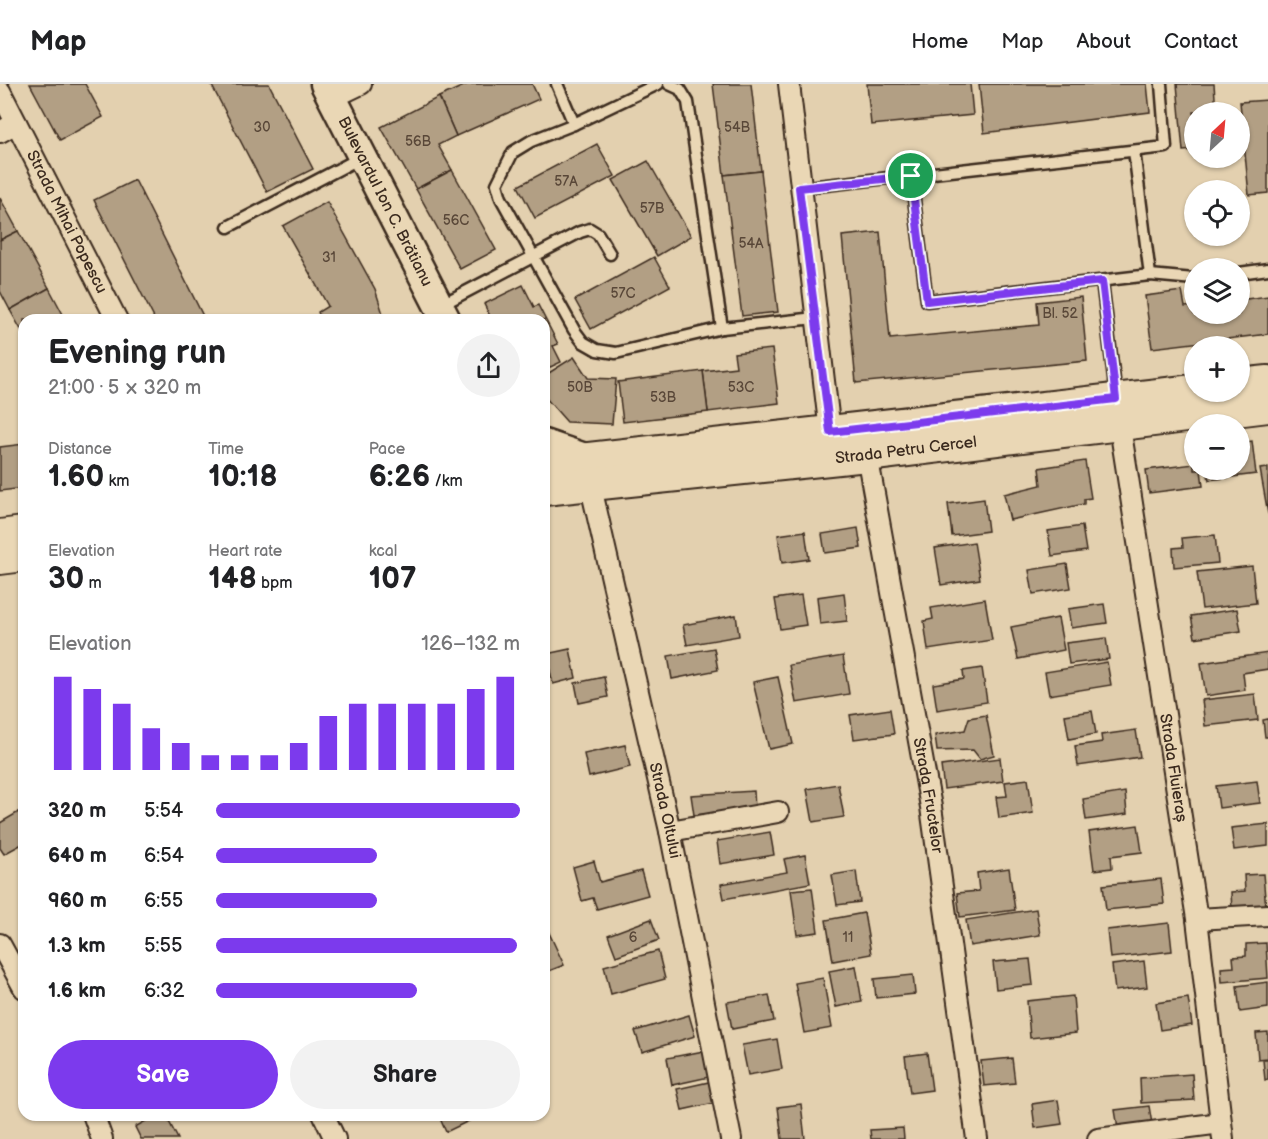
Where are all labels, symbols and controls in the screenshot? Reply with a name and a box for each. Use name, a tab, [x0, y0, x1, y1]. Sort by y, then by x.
text: Map	[30, 25, 86, 58]
text: Home	[911, 29, 968, 54]
text: Map	[1001, 29, 1043, 54]
text: About	[1076, 29, 1131, 54]
text: Contact	[1164, 29, 1238, 54]
north arrow	[1184, 102, 1250, 168]
map controls	[1184, 102, 1250, 480]
street label: Bulevardul Ion C. Brătianu	[334, 113, 437, 289]
house number: 30	[254, 119, 270, 136]
house number: 54B	[724, 119, 750, 136]
house number: 56B	[405, 133, 431, 150]
street label: Strada Mihai Popescu	[22, 147, 111, 297]
pin	[885, 150, 936, 201]
icon: arrive	[894, 159, 927, 192]
house number: 57A	[554, 173, 578, 190]
button: locate	[1184, 180, 1250, 246]
house number: 57B	[640, 200, 665, 217]
house number: 56C	[443, 212, 469, 229]
house number: 54A	[738, 235, 764, 252]
house number: 31	[322, 249, 336, 266]
button: layers	[1184, 258, 1250, 324]
house number: 57C	[611, 285, 635, 302]
house number: Bl. 52	[1042, 305, 1078, 322]
text: Evening run	[48, 333, 226, 373]
button: share	[457, 334, 520, 397]
button: +	[1184, 336, 1250, 402]
text: 21:00 · 5 × 320 m	[48, 376, 201, 400]
house number: 50B	[567, 379, 593, 396]
house number: 53C	[728, 379, 754, 396]
house number: 53B	[650, 389, 677, 406]
button: −	[1184, 414, 1250, 480]
street label: Strada Petru Cercel	[834, 432, 978, 468]
text: Distance	[48, 440, 112, 459]
text: Time	[208, 440, 244, 459]
text: Pace	[369, 440, 405, 459]
text: 1.60	[48, 459, 104, 495]
text: 10:18	[208, 459, 278, 495]
text: 6:26	[369, 459, 430, 495]
text: km	[104, 472, 130, 491]
text: /km	[430, 472, 463, 491]
text: Elevation	[48, 542, 115, 561]
text: Heart rate	[208, 542, 282, 561]
text: kcal	[369, 542, 397, 561]
text: 30	[48, 561, 84, 597]
text: 148	[208, 561, 257, 597]
text: 107	[369, 561, 417, 597]
text: m	[84, 574, 102, 593]
text: bpm	[257, 574, 293, 593]
text: Elevation	[48, 632, 131, 656]
text: 126–132 m	[421, 632, 520, 656]
street label: Strada Fluieraș	[1155, 712, 1191, 823]
street label: Strada Fructelor	[909, 736, 947, 855]
street label: Strada Oltului	[645, 761, 685, 860]
text: 320 m	[48, 799, 106, 823]
text: 5:54	[144, 799, 183, 823]
text: 640 m	[48, 844, 107, 868]
text: 6:54	[144, 844, 184, 868]
text: 960 m	[48, 889, 107, 913]
text: 6:55	[144, 889, 183, 913]
house number: 6	[629, 929, 638, 946]
house number: 11	[843, 929, 853, 946]
text: 1.3 km	[48, 934, 105, 958]
text: 5:55	[144, 934, 182, 958]
text: 1.6 km	[48, 979, 106, 1003]
text: 6:32	[144, 979, 184, 1003]
button: Save	[48, 1040, 278, 1109]
button: Share	[290, 1040, 520, 1109]

